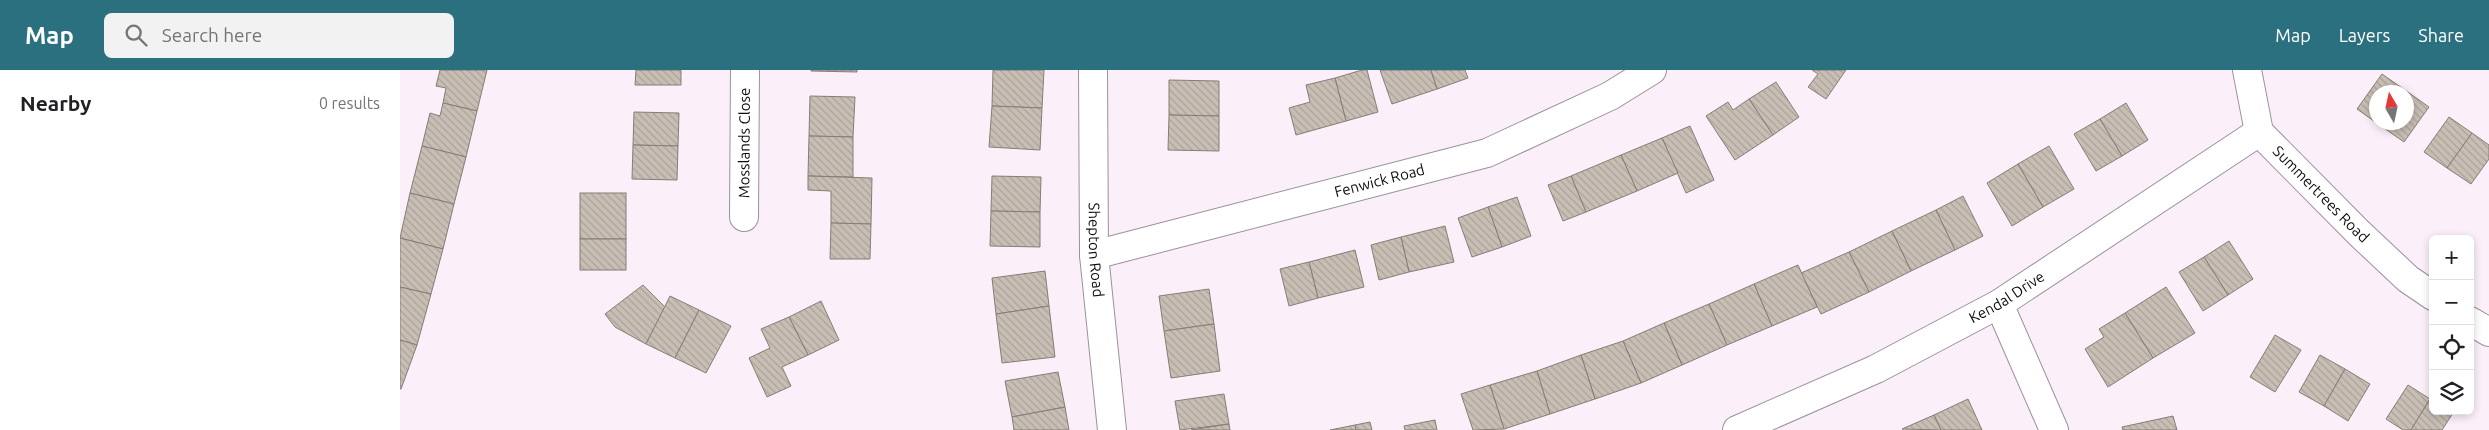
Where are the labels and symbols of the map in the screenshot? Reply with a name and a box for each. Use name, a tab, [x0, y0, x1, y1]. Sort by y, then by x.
north arrow	[2369, 85, 2414, 130]
street label: Mosslands Close	[735, 88, 753, 198]
street label: Summertrees Road	[2270, 142, 2373, 246]
street label: Fenwick Road	[1332, 161, 1426, 200]
street label: Shepton Road	[1086, 203, 1107, 298]
street label: Kendal Drive	[1966, 267, 2047, 326]

